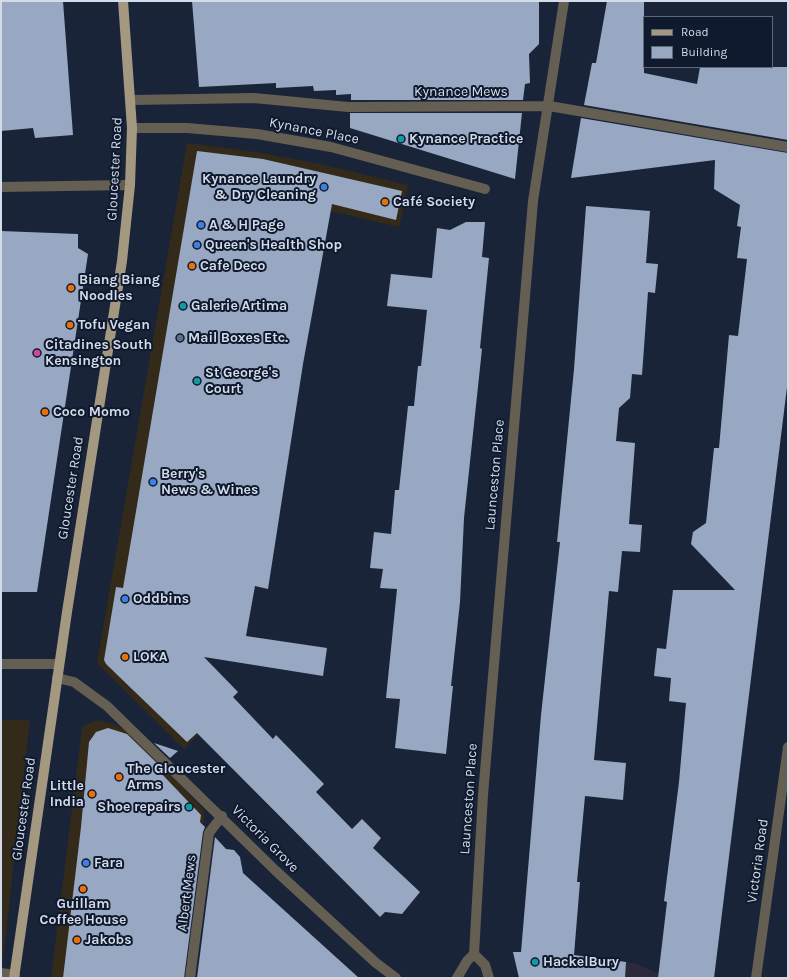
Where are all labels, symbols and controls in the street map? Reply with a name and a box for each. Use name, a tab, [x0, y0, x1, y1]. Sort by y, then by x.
legend	[643, 16, 773, 68]
text: Road	[681, 25, 709, 39]
text: Building	[681, 45, 727, 59]
street label: Kynance Mews	[414, 84, 508, 100]
street label: Kynance Place	[268, 114, 360, 148]
street label: Gloucester Road	[104, 117, 126, 221]
place label: Kynance Practice	[409, 131, 523, 147]
marker: Kynance Practice	[396, 134, 406, 144]
place label: Kynance Laundry & Dry Cleaning	[202, 171, 316, 204]
marker: Kynance Laundry & Dry Cleaning	[319, 182, 329, 192]
place label: Café Society	[393, 194, 475, 210]
marker: Café Society	[380, 197, 390, 207]
place label: A & H Page	[209, 217, 284, 233]
marker: A & H Page	[196, 220, 206, 230]
place label: Queen's Health Shop	[205, 237, 342, 253]
marker: Queen's Health Shop	[192, 240, 202, 250]
place label: Cafe Deco	[200, 258, 266, 274]
marker: Cafe Deco	[187, 261, 197, 271]
place label: Biang Biang Noodles	[79, 272, 160, 304]
marker: Biang Biang Noodles	[66, 283, 76, 293]
place label: Galerie Artima	[191, 298, 287, 314]
marker: Galerie Artima	[178, 301, 188, 311]
place label: Tofu Vegan	[78, 317, 150, 333]
marker: Tofu Vegan	[65, 320, 75, 330]
place label: Mail Boxes Etc.	[188, 330, 288, 346]
marker: Mail Boxes Etc.	[175, 333, 185, 343]
place label: Citadines South Kensington	[45, 337, 152, 370]
marker: Citadines South Kensington	[32, 348, 42, 358]
place label: St George's Court	[205, 365, 279, 398]
marker: St George's Court	[192, 376, 202, 386]
place label: Coco Momo	[53, 404, 130, 420]
marker: Coco Momo	[40, 407, 50, 417]
street label: Launceston Place	[482, 419, 508, 531]
street label: Gloucester Road	[55, 435, 87, 541]
place label: Berry's News & Wines	[161, 466, 258, 498]
marker: Berry's News & Wines	[148, 477, 158, 487]
place label: Oddbins	[133, 591, 189, 607]
marker: Oddbins	[120, 594, 130, 604]
place label: LOKA	[133, 649, 167, 665]
marker: LOKA	[120, 652, 130, 662]
street label: Launceston Place	[457, 743, 481, 855]
street label: Gloucester Road	[8, 756, 40, 862]
place label: The Gloucester Arms	[127, 761, 225, 794]
marker: The Gloucester Arms	[114, 772, 124, 782]
place label: Little India	[50, 778, 84, 810]
marker: Little India	[87, 789, 97, 799]
place label: Shoe repairs	[97, 799, 181, 815]
marker: Shoe repairs	[184, 802, 194, 812]
street label: Victoria Grove	[228, 802, 302, 876]
street label: Victoria Road	[744, 818, 772, 904]
street label: Albert Mews	[174, 853, 200, 933]
place label: Fara	[94, 855, 123, 871]
marker: Fara	[81, 858, 91, 868]
marker: Guillam Coffee House	[78, 884, 88, 894]
place label: Guillam Coffee House	[40, 896, 126, 928]
place label: Jakobs	[85, 932, 132, 948]
marker: Jakobs	[72, 935, 82, 945]
place label: HackelBury	[543, 954, 619, 970]
marker: HackelBury	[530, 957, 540, 967]

